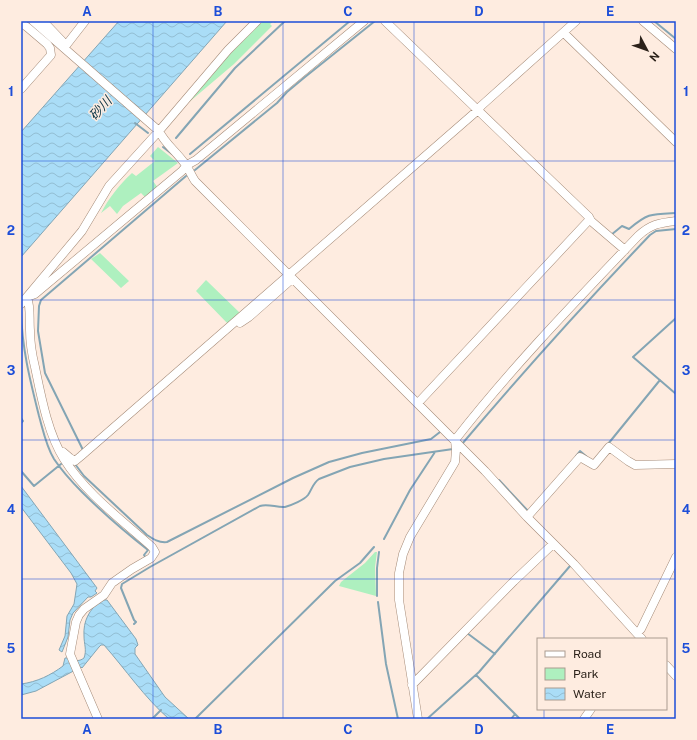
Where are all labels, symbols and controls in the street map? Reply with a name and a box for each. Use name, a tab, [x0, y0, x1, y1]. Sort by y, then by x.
text: A	[82, 4, 92, 19]
text: B	[214, 4, 223, 19]
text: C	[343, 4, 353, 19]
text: D	[474, 4, 484, 19]
text: E	[606, 4, 614, 19]
north arrow	[627, 30, 667, 70]
text: N	[647, 49, 662, 64]
text: 1	[8, 84, 14, 99]
text: 1	[683, 84, 689, 99]
water label: 砂川	[86, 92, 116, 123]
text: 2	[7, 223, 15, 238]
text: 2	[682, 223, 690, 238]
text: 3	[7, 363, 16, 378]
text: 3	[682, 363, 691, 378]
text: 4	[7, 502, 16, 517]
text: 4	[682, 502, 691, 517]
legend	[537, 638, 667, 710]
text: 5	[7, 641, 16, 656]
text: 5	[682, 641, 691, 656]
text: Road	[573, 647, 601, 661]
text: Park	[573, 667, 599, 681]
text: Water	[573, 687, 607, 701]
text: A	[82, 722, 92, 737]
text: B	[214, 722, 223, 737]
text: C	[343, 722, 353, 737]
text: D	[474, 722, 484, 737]
text: E	[606, 722, 614, 737]

